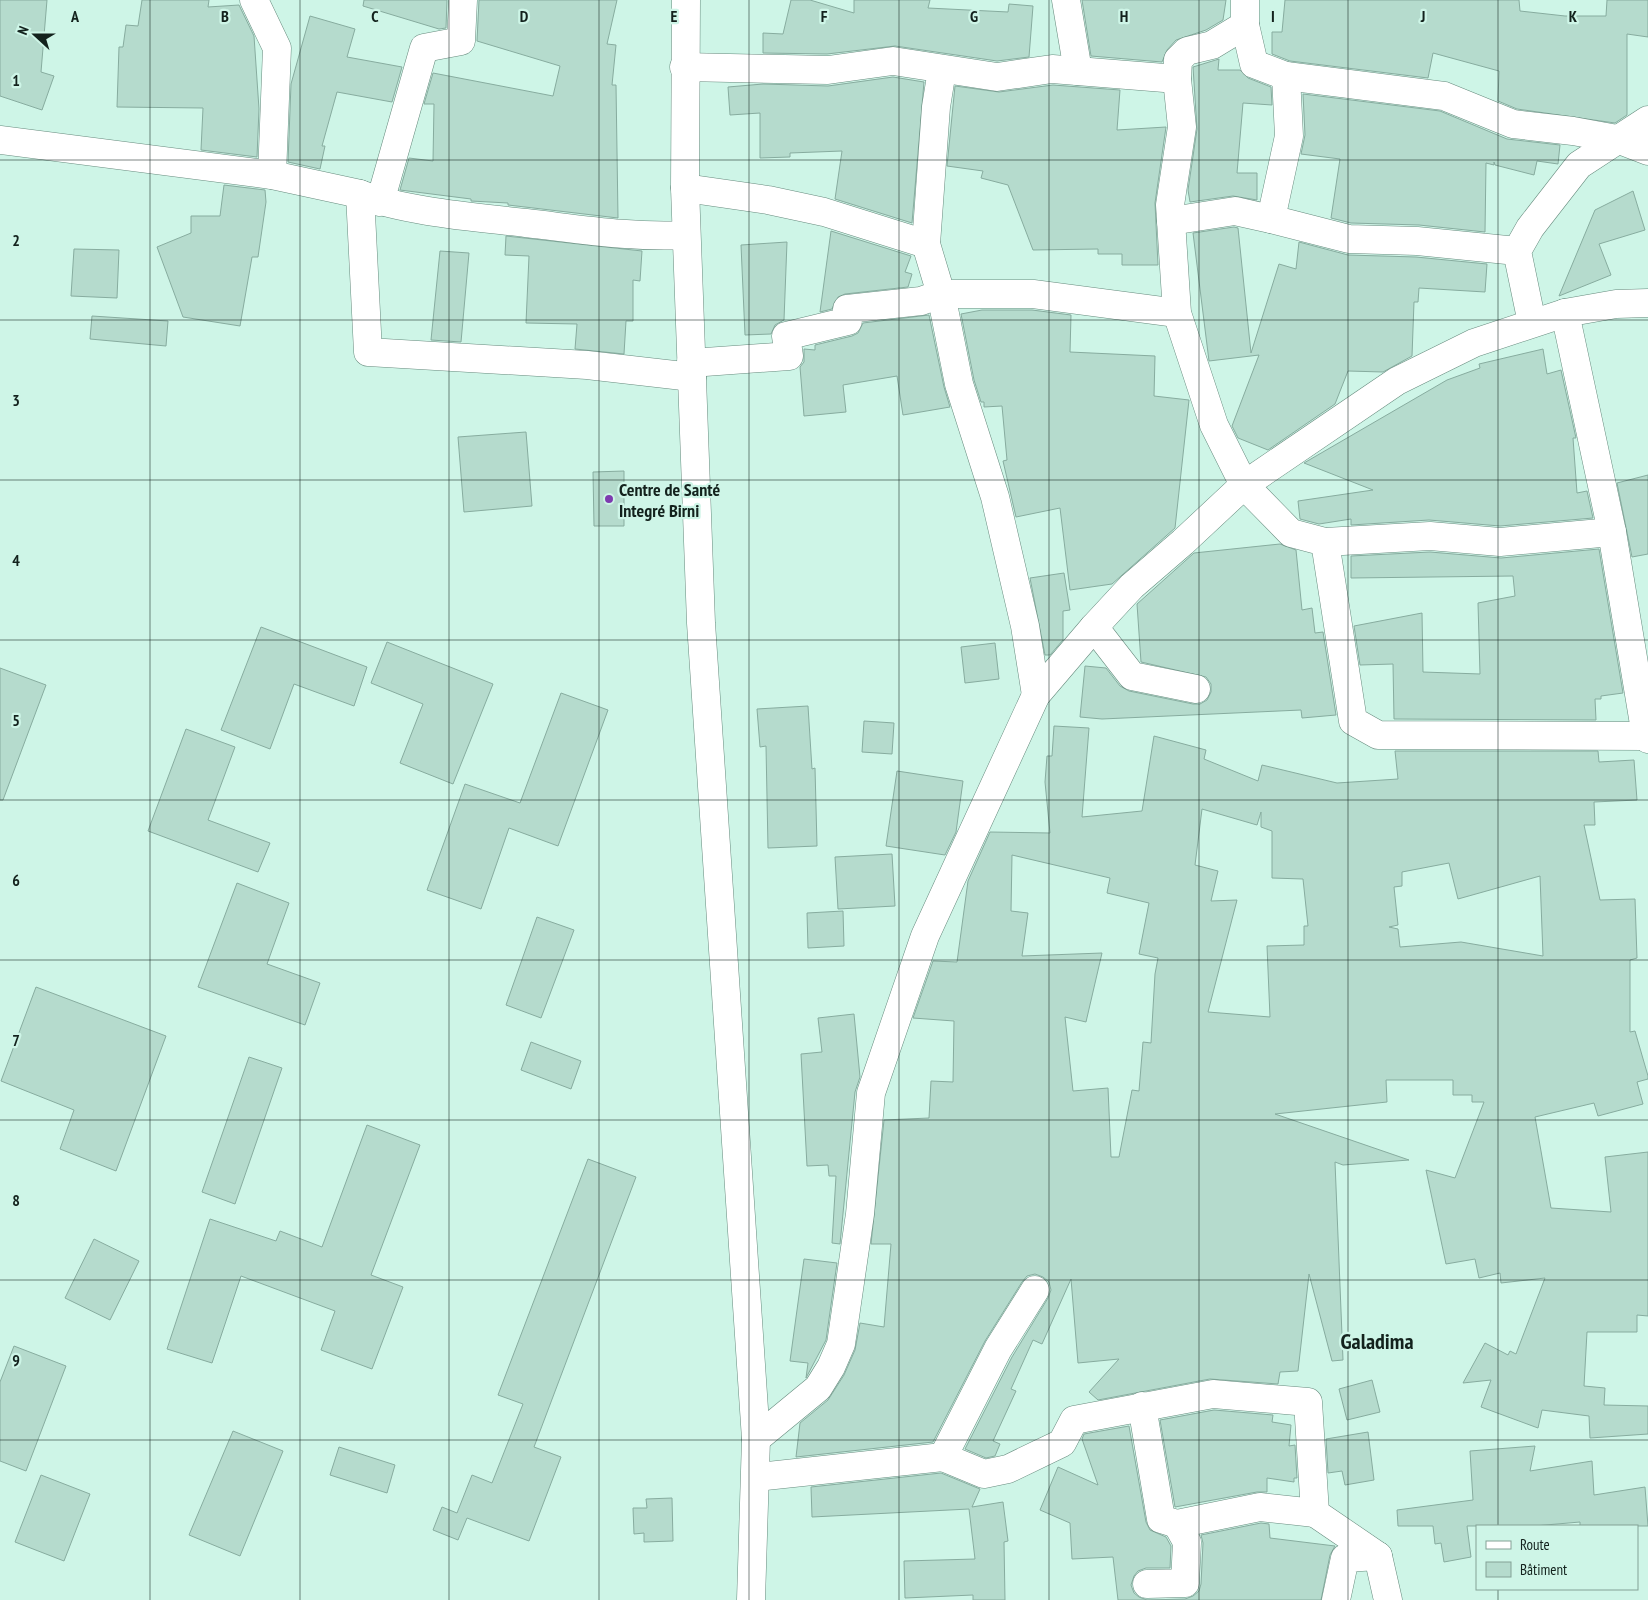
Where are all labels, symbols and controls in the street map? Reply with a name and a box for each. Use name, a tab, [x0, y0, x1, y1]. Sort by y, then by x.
text: A	[70, 6, 80, 26]
text: B	[221, 6, 229, 26]
text: C	[371, 6, 379, 26]
text: D	[520, 6, 529, 26]
text: E	[671, 6, 678, 26]
text: F	[821, 6, 828, 26]
text: G	[970, 6, 978, 26]
text: H	[1120, 6, 1128, 26]
text: I	[1271, 6, 1275, 26]
text: J	[1420, 6, 1425, 26]
text: K	[1569, 6, 1578, 26]
north arrow	[10, 10, 60, 60]
text: N	[13, 24, 33, 37]
text: 1	[12, 70, 20, 90]
text: 2	[12, 230, 20, 250]
text: 3	[12, 390, 20, 410]
place label: Centre de Santé Integré Birni	[619, 478, 720, 522]
marker: Centre de Santé Integré Birni	[603, 493, 615, 505]
text: 4	[12, 550, 20, 570]
text: 5	[12, 710, 20, 730]
text: 6	[12, 870, 20, 890]
text: 7	[12, 1030, 20, 1050]
text: 8	[12, 1190, 20, 1210]
district label: Galadima	[1341, 1327, 1413, 1355]
text: 9	[12, 1350, 20, 1370]
legend	[1476, 1525, 1638, 1590]
text: Route	[1520, 1535, 1550, 1554]
text: Bâtiment	[1520, 1560, 1567, 1579]

